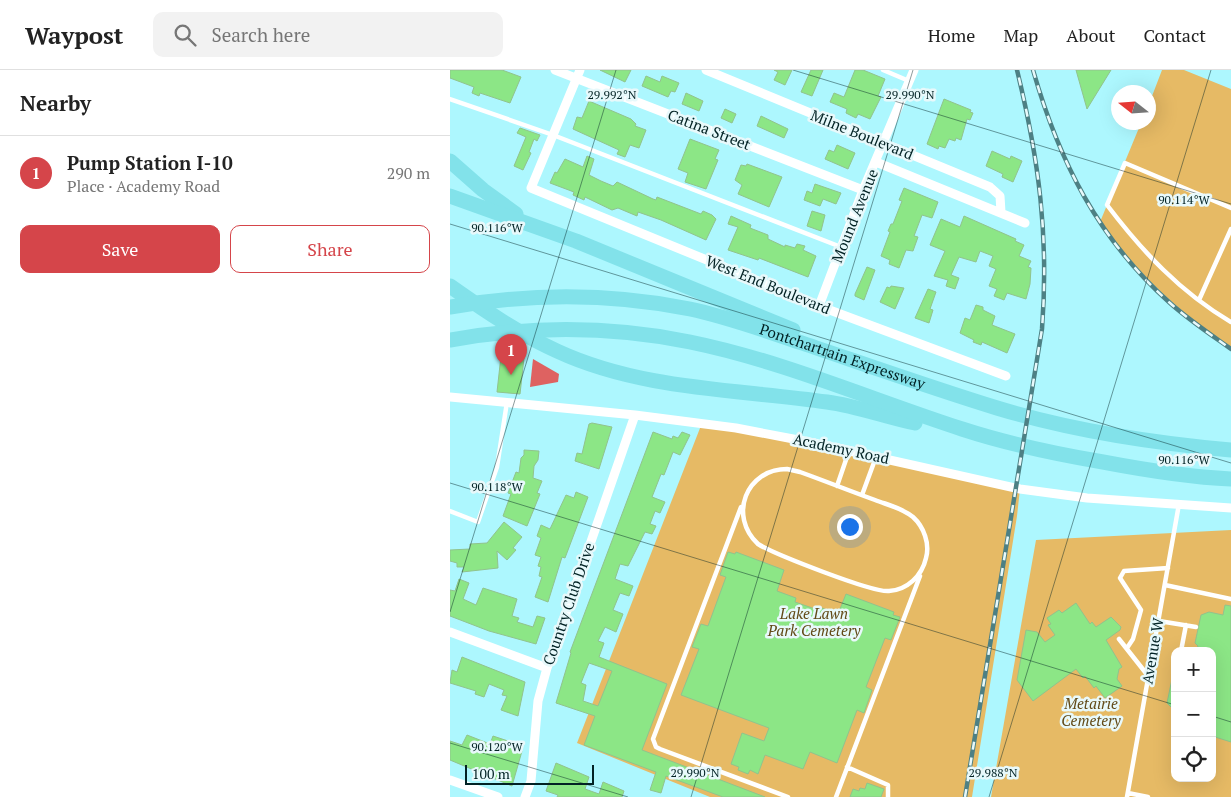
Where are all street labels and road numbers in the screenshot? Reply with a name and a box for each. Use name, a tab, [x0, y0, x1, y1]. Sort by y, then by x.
street label: Catina Street	[665, 104, 754, 154]
street label: Milne Boulevard	[808, 104, 917, 164]
street label: Mound Avenue	[826, 166, 882, 266]
street label: West End Boulevard	[703, 250, 834, 318]
street label: Pontchartrain Expressway	[757, 318, 928, 393]
street label: Academy Road	[791, 428, 891, 468]
street label: Country Club Drive	[538, 540, 598, 668]
street label: Avenue W	[1136, 615, 1168, 685]

